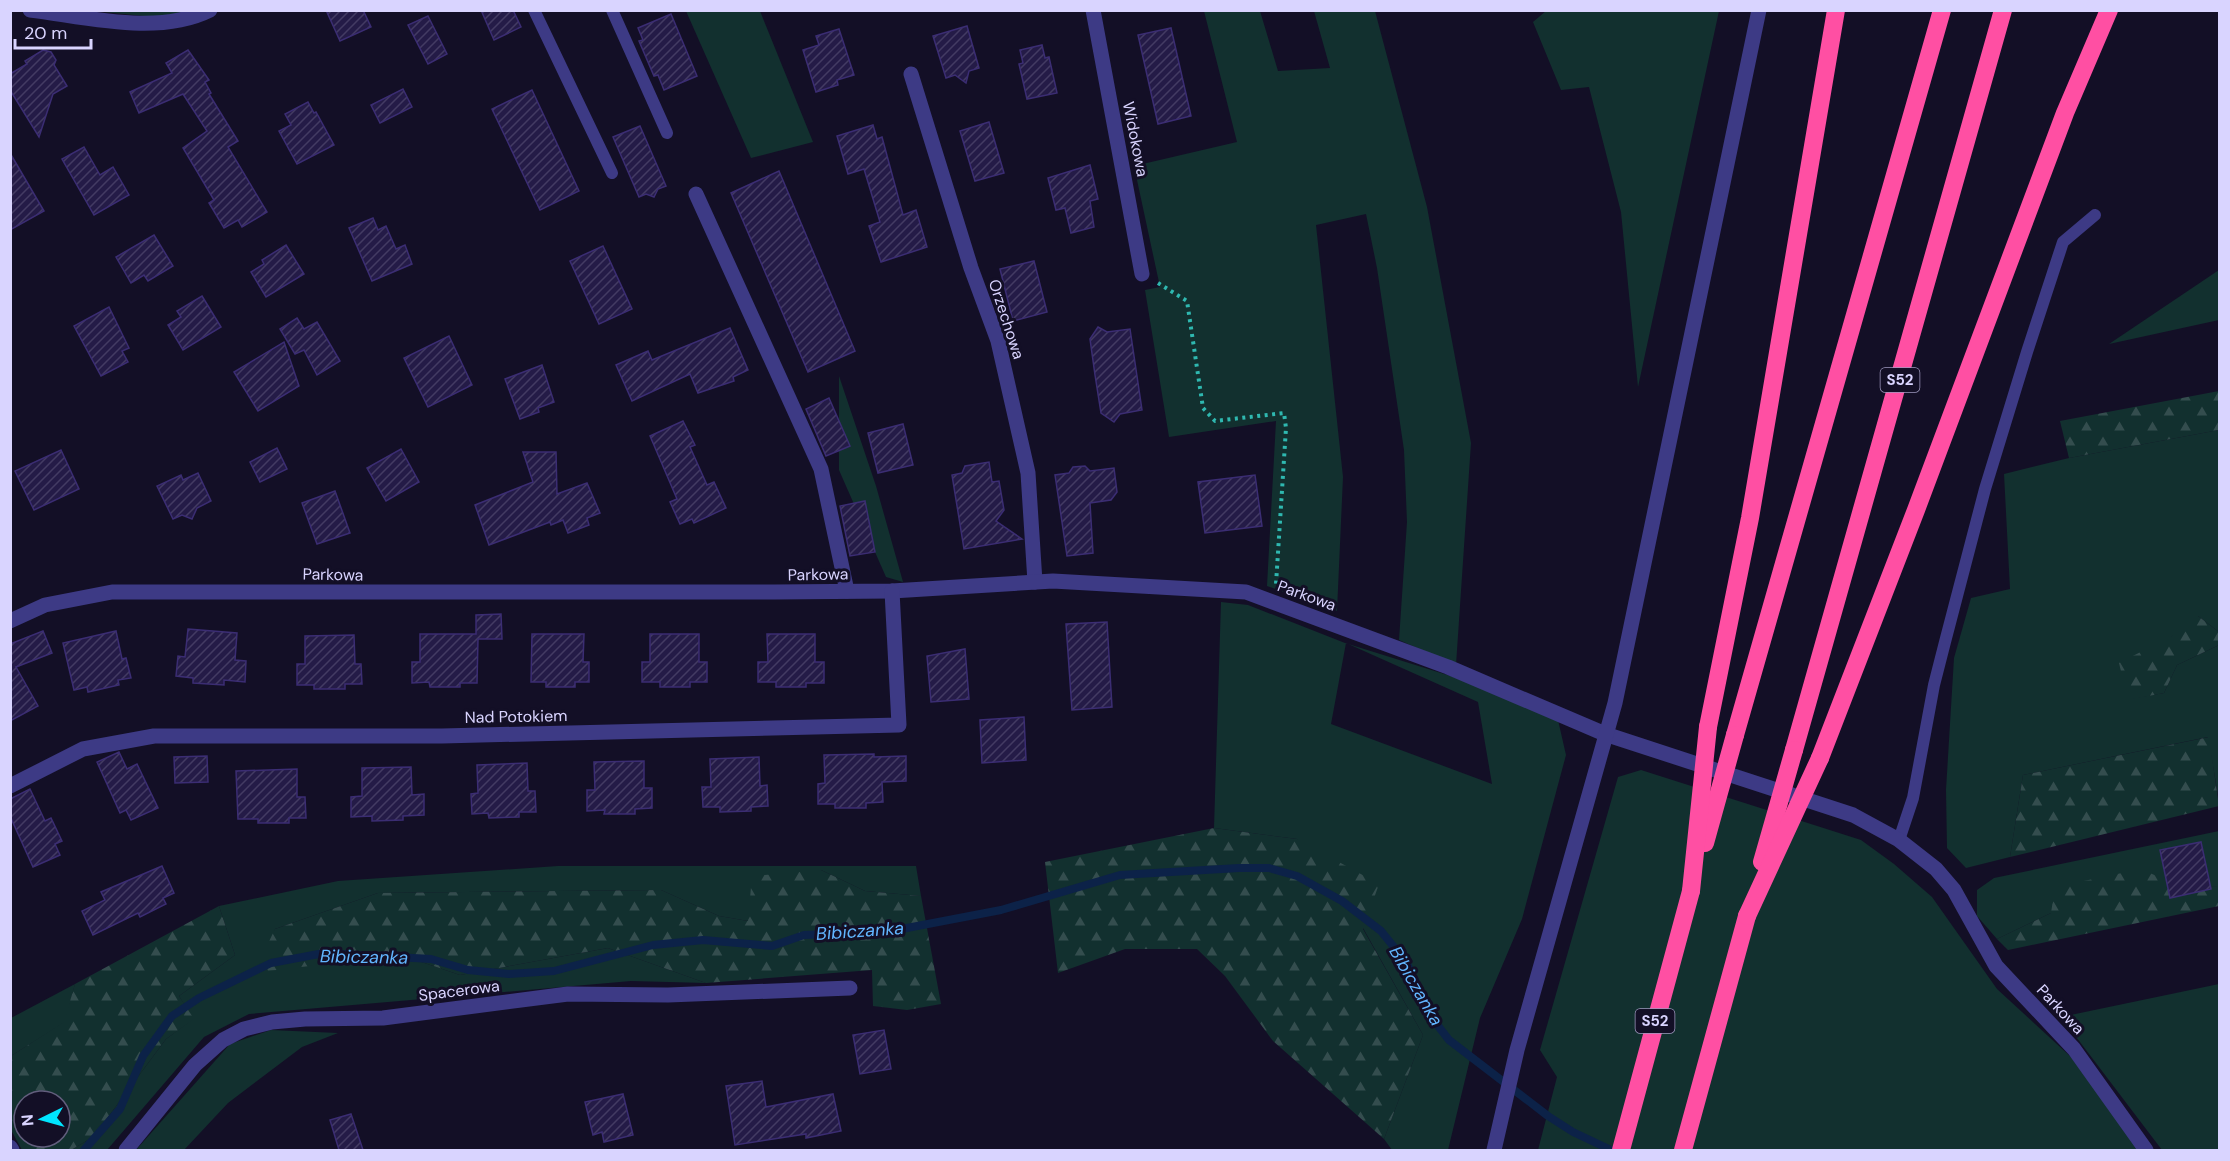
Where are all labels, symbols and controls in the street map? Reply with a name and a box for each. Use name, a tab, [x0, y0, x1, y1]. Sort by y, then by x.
scale bar	[15, 12, 92, 50]
text: 20 m	[24, 21, 67, 45]
street label: Widokowa	[1118, 100, 1153, 178]
street label: Orzechowa	[984, 276, 1029, 362]
road number: S52	[1880, 368, 1920, 392]
street label: Parkowa	[302, 563, 364, 586]
street label: Parkowa	[787, 563, 849, 586]
street label: Parkowa	[1275, 575, 1339, 616]
street label: Nad Potokiem	[464, 705, 568, 728]
water label: Bibiczanka	[815, 916, 905, 946]
water label: Bibiczanka	[1384, 942, 1449, 1030]
water label: Bibiczanka	[320, 944, 408, 970]
street label: Spacerowa	[417, 975, 501, 1006]
street label: Parkowa	[2032, 980, 2089, 1039]
road number: S52	[1636, 1009, 1674, 1033]
north arrow	[12, 1089, 72, 1149]
text: N	[17, 1114, 39, 1127]

